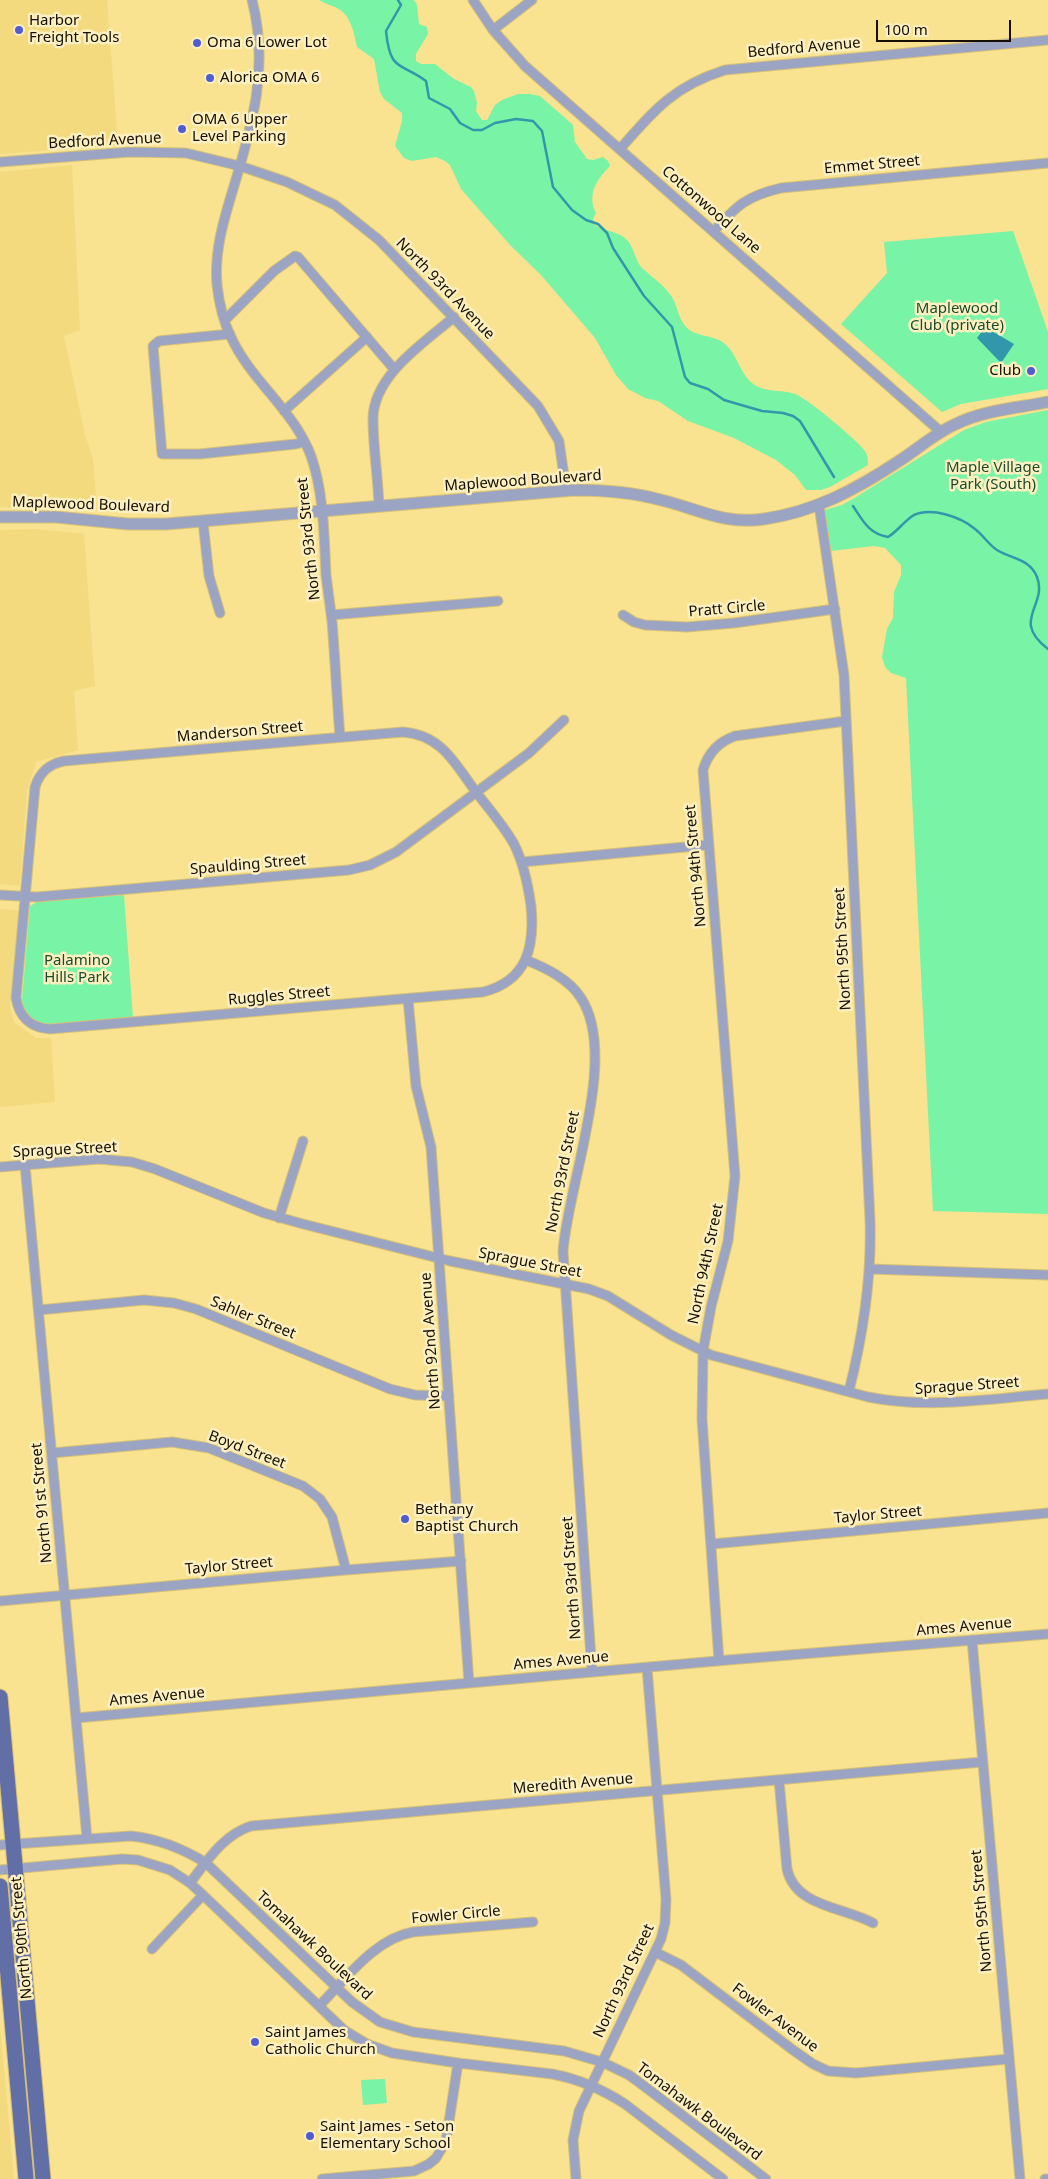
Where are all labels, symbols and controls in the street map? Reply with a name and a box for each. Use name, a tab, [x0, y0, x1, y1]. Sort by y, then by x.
scale bar	[878, 10, 1013, 42]
place label: Harbor Freight Tools	[29, 12, 119, 47]
text: 100 m	[884, 19, 928, 39]
marker: Harbor Freight Tools	[13, 24, 25, 36]
place label: Oma 6 Lower Lot	[207, 34, 327, 52]
street label: Bedford Avenue	[747, 34, 861, 62]
marker: Oma 6 Lower Lot	[191, 37, 203, 49]
place label: Alorica OMA 6	[220, 69, 319, 87]
marker: Alorica OMA 6	[204, 72, 216, 84]
place label: OMA 6 Upper Level Parking	[192, 111, 287, 146]
marker: OMA 6 Upper Level Parking	[176, 123, 188, 135]
street label: Bedford Avenue	[48, 129, 162, 153]
street label: Emmet Street	[823, 152, 921, 178]
street label: Cottonwood Lane	[658, 162, 764, 258]
street label: North 93rd Avenue	[392, 235, 498, 343]
park label: Maplewood Club (private)	[910, 300, 1004, 335]
place label: Club	[989, 362, 1021, 380]
marker: Club	[1025, 365, 1037, 377]
park label: Maple Village Park (South)	[946, 459, 1040, 494]
street label: Maplewood Boulevard	[444, 467, 602, 495]
street label: North 93rd Street	[294, 477, 324, 601]
street label: Maplewood Boulevard	[12, 493, 170, 517]
street label: Pratt Circle	[688, 597, 766, 621]
street label: Manderson Street	[176, 718, 304, 746]
street label: North 94th Street	[682, 804, 710, 928]
street label: Spaulding Street	[189, 851, 307, 879]
street label: North 95th Street	[831, 887, 855, 1011]
park label: Palamino Hills Park	[44, 952, 110, 987]
street label: Ruggles Street	[227, 983, 331, 1009]
street label: North 93rd Street	[542, 1110, 584, 1234]
street label: Sprague Street	[12, 1138, 118, 1162]
street label: North 94th Street	[684, 1202, 728, 1326]
street label: Sprague Street	[477, 1244, 583, 1282]
street label: North 92nd Avenue	[417, 1272, 445, 1410]
street label: Sahler Street	[208, 1293, 298, 1343]
street label: Sprague Street	[914, 1373, 1020, 1399]
street label: Boyd Street	[206, 1427, 288, 1473]
street label: North 91st Street	[28, 1442, 56, 1564]
place label: Bethany Baptist Church	[415, 1501, 519, 1536]
street label: Taylor Street	[833, 1502, 923, 1528]
marker: Bethany Baptist Church	[399, 1513, 411, 1525]
street label: North 93rd Street	[559, 1516, 585, 1640]
street label: Taylor Street	[184, 1553, 274, 1579]
street label: Ames Avenue	[915, 1614, 1013, 1640]
street label: Ames Avenue	[512, 1648, 610, 1674]
street label: Ames Avenue	[108, 1684, 206, 1710]
street label: Meredith Avenue	[512, 1770, 634, 1798]
street label: North 95th Street	[968, 1849, 996, 1973]
street label: North 90th Street	[8, 1876, 36, 2000]
street label: Tomahawk Boulevard	[252, 1888, 376, 2004]
street label: Fowler Circle	[411, 1902, 501, 1928]
street label: North 93rd Street	[590, 1921, 658, 2041]
street label: Fowler Avenue	[728, 1980, 822, 2056]
place label: Saint James Catholic Church	[265, 2024, 376, 2059]
marker: Saint James Catholic Church	[249, 2036, 261, 2048]
street label: Tomahawk Boulevard	[633, 2059, 765, 2165]
place label: Saint James - Seton Elementary School	[320, 2118, 454, 2153]
marker: Saint James - Seton Elementary School	[304, 2130, 316, 2142]

